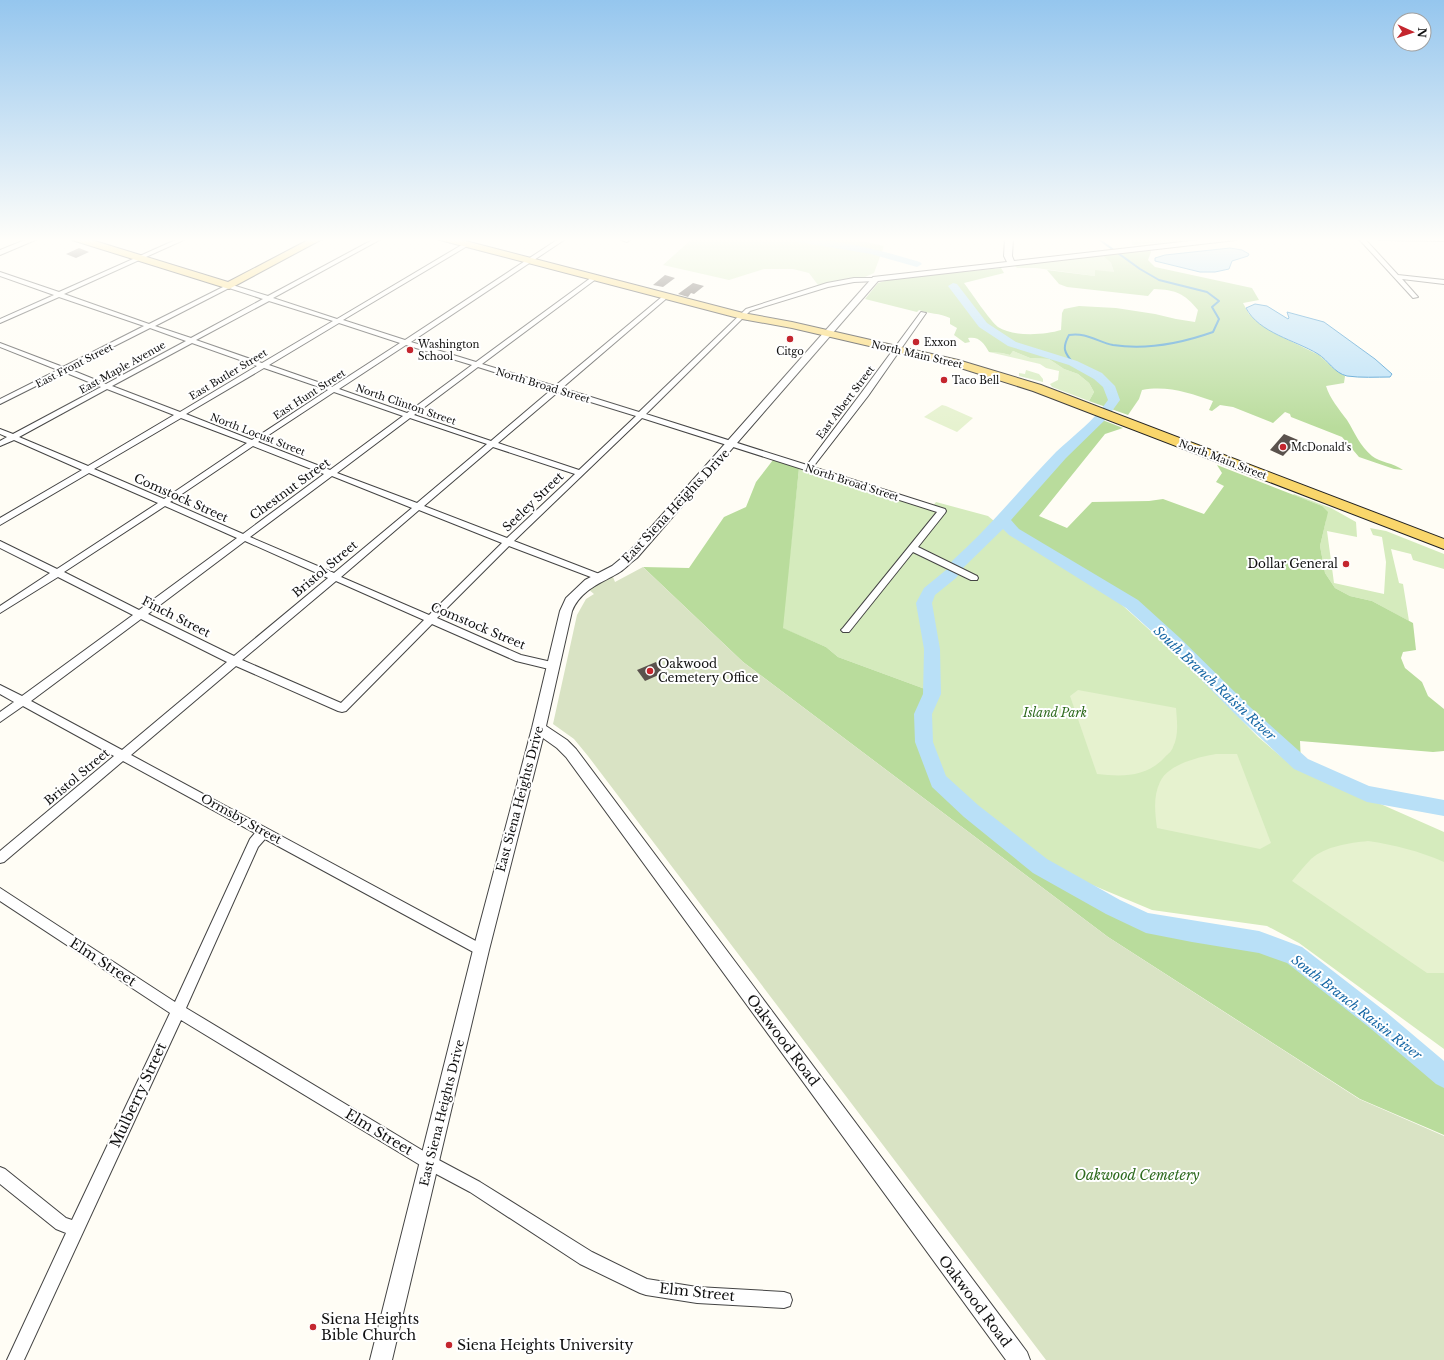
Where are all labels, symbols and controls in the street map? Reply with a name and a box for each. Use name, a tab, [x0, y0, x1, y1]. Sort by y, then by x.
north arrow	[1392, 12, 1432, 52]
text: N	[1415, 27, 1429, 39]
marker: Citgo	[785, 334, 795, 344]
place label: Exxon	[924, 336, 957, 349]
marker: Exxon	[911, 337, 921, 347]
street label: East Maple Avenue	[77, 338, 168, 397]
place label: Washington School	[417, 338, 479, 363]
street label: North Main Street	[870, 338, 964, 371]
street label: East Front Street	[33, 340, 115, 391]
marker: Washington School	[405, 345, 415, 355]
place label: Citgo	[776, 345, 804, 358]
street label: East Butler Street	[187, 346, 270, 403]
street label: East Albert Street	[814, 363, 877, 441]
street label: North Broad Street	[494, 365, 592, 406]
street label: East Hunt Street	[271, 366, 348, 423]
place label: Taco Bell	[952, 374, 999, 387]
marker: Taco Bell	[939, 375, 949, 385]
street label: North Clinton Street	[354, 381, 458, 428]
street label: North Locust Street	[208, 410, 307, 459]
street label: North Main Street	[1177, 437, 1269, 482]
place label: McDonald's	[1291, 441, 1352, 454]
marker: McDonald's	[1278, 442, 1288, 452]
street label: East Siena Heights Drive	[619, 445, 733, 566]
street label: Chestnut Street	[247, 454, 333, 523]
street label: North Broad Street	[803, 461, 900, 504]
street label: Seeley Street	[499, 469, 567, 534]
street label: Comstock Street	[132, 470, 231, 525]
street label: Bristol Street	[289, 537, 361, 600]
place label: Dollar General	[1248, 556, 1338, 571]
marker: Dollar General	[1341, 559, 1351, 569]
street label: Finch Street	[140, 593, 213, 640]
street label: Comstock Street	[429, 599, 528, 652]
water label: South Branch Raisin River	[1150, 622, 1280, 745]
place label: Oakwood Cemetery Office	[658, 656, 759, 685]
marker: Oakwood Cemetery Office	[645, 666, 655, 676]
park label: Island Park	[1022, 705, 1087, 720]
street label: East Siena Heights Drive	[493, 724, 546, 874]
street label: Bristol Street	[41, 745, 113, 808]
street label: Ormsby Street	[198, 790, 285, 847]
street label: Elm Street	[66, 934, 140, 991]
water label: South Branch Raisin River	[1288, 951, 1426, 1064]
street label: Oakwood Road	[743, 991, 824, 1090]
street label: East Siena Heights Drive	[416, 1038, 467, 1188]
street label: Mulberry Street	[106, 1039, 171, 1151]
street label: Elm Street	[342, 1105, 417, 1160]
park label: Oakwood Cemetery	[1074, 1166, 1200, 1184]
street label: Oakwood Road	[935, 1252, 1016, 1351]
street label: Elm Street	[658, 1279, 736, 1305]
place label: Siena Heights Bible Church	[321, 1310, 419, 1344]
marker: Siena Heights Bible Church	[308, 1322, 318, 1332]
place label: Siena Heights University	[457, 1336, 633, 1354]
marker: Siena Heights University	[444, 1340, 454, 1350]

